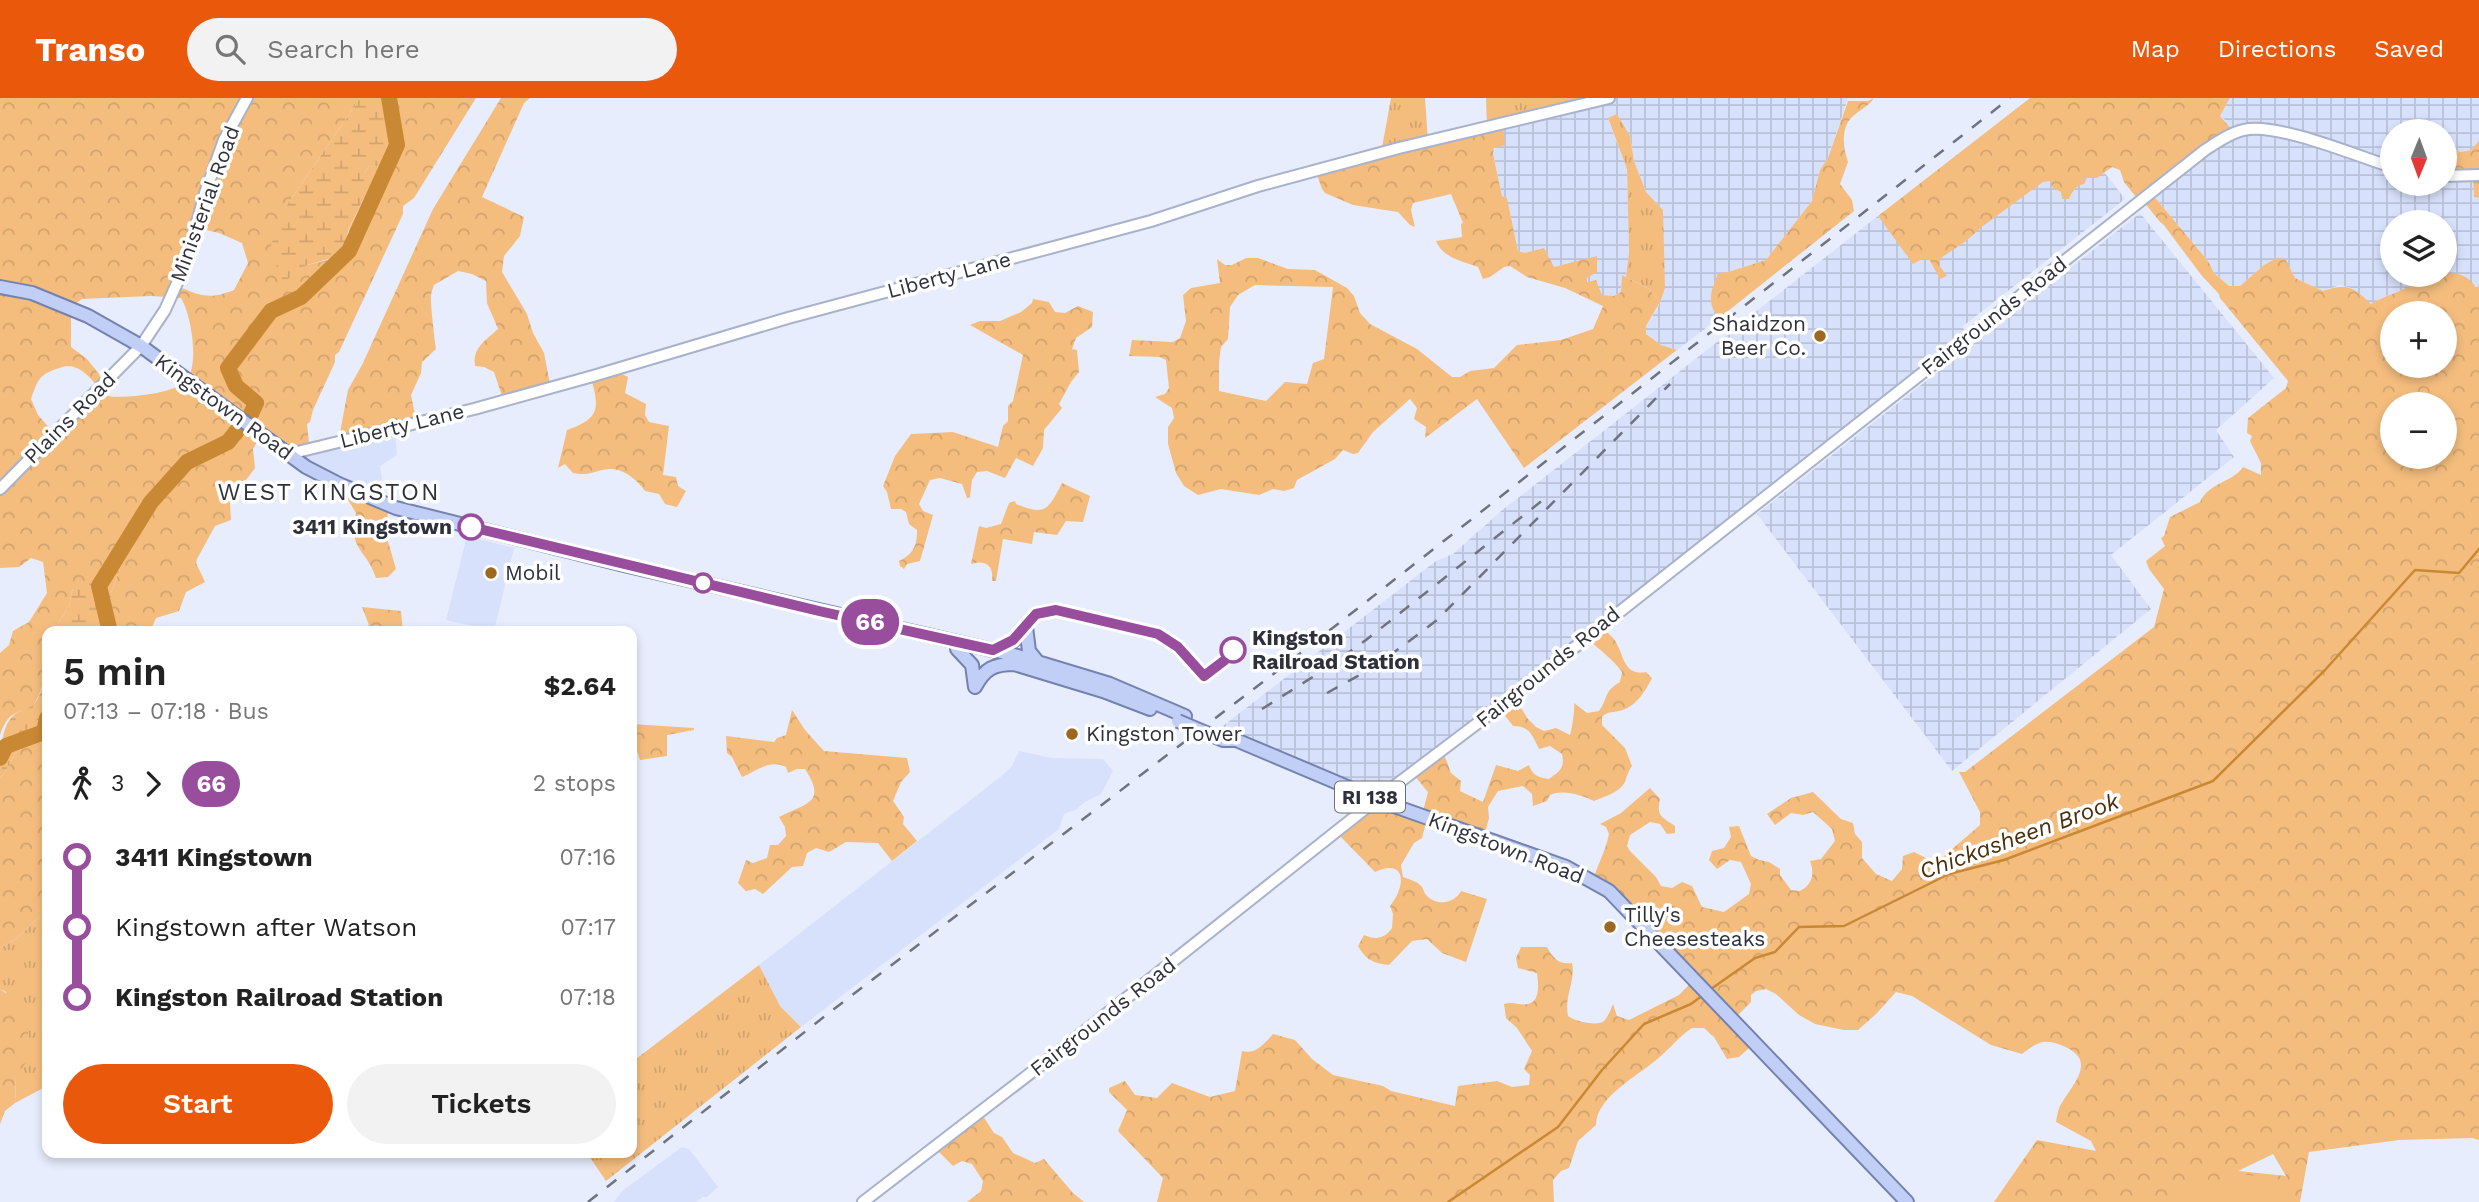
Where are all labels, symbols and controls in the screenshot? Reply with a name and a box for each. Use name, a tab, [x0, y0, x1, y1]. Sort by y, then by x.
search box	[187, 18, 677, 81]
text: Transo	[35, 30, 145, 69]
icon: search	[211, 30, 249, 68]
text: Search here	[267, 34, 420, 64]
text: Map	[2131, 35, 2180, 63]
text: Directions	[2218, 35, 2336, 63]
text: Saved	[2374, 35, 2444, 63]
north arrow	[2380, 119, 2457, 196]
map controls	[2380, 119, 2457, 469]
street label: Ministerial Road	[165, 122, 244, 285]
button: layers	[2380, 210, 2457, 287]
street label: Liberty Lane	[884, 246, 1014, 303]
street label: Fairgrounds Road	[1916, 251, 2071, 380]
button: +	[2380, 301, 2457, 378]
place label: Shaidzon Beer Co.	[1712, 311, 1806, 360]
marker: Shaidzon Beer Co.	[1812, 328, 1828, 344]
street label: Kingstown Road	[150, 348, 298, 465]
street label: Plains Road	[19, 367, 121, 469]
button: −	[2380, 392, 2457, 469]
street label: Liberty Lane	[337, 398, 467, 453]
district label: WEST KINGSTON	[217, 478, 441, 506]
place label: 3411 Kingstown	[292, 514, 452, 539]
marker: 3411 Kingstown	[458, 514, 484, 540]
place label: Mobil	[505, 560, 561, 585]
marker: Mobil	[483, 565, 499, 581]
unlabelled marker	[693, 573, 713, 593]
line badge: 66	[838, 599, 902, 645]
street label: Fairgrounds Road	[1471, 601, 1625, 732]
text: 66	[855, 608, 885, 636]
place label: Kingston Railroad Station	[1252, 625, 1420, 674]
marker: Kingston Railroad Station	[1220, 637, 1246, 663]
text: 5 min	[63, 650, 167, 694]
text: $2.64	[544, 671, 616, 701]
text: 07:13 – 07:18 · Bus	[63, 698, 269, 725]
place label: Kingston Tower	[1086, 721, 1243, 746]
marker: Kingston Tower	[1064, 726, 1080, 742]
icon: walk	[63, 765, 101, 803]
icon: forward	[134, 765, 172, 803]
text: 3	[111, 770, 124, 797]
text: 66	[196, 770, 226, 798]
text: 2 stops	[533, 770, 616, 797]
road number: RI 138	[1335, 782, 1405, 812]
water label: Chickasheen Brook	[1916, 787, 2124, 885]
street label: Kingstown Road	[1425, 806, 1588, 889]
text: 3411 Kingstown	[115, 842, 313, 872]
text: 07:16	[559, 844, 616, 871]
place label: Tilly's Cheesesteaks	[1624, 902, 1765, 951]
text: Kingstown after Watson	[115, 912, 417, 942]
text: 07:17	[561, 914, 616, 941]
marker: Tilly's Cheesesteaks	[1602, 919, 1618, 935]
street label: Fairgrounds Road	[1025, 952, 1180, 1081]
text: Kingston Railroad Station	[115, 982, 443, 1012]
text: 07:18	[559, 984, 616, 1011]
button: Start	[63, 1064, 333, 1144]
button: Tickets	[347, 1064, 616, 1144]

